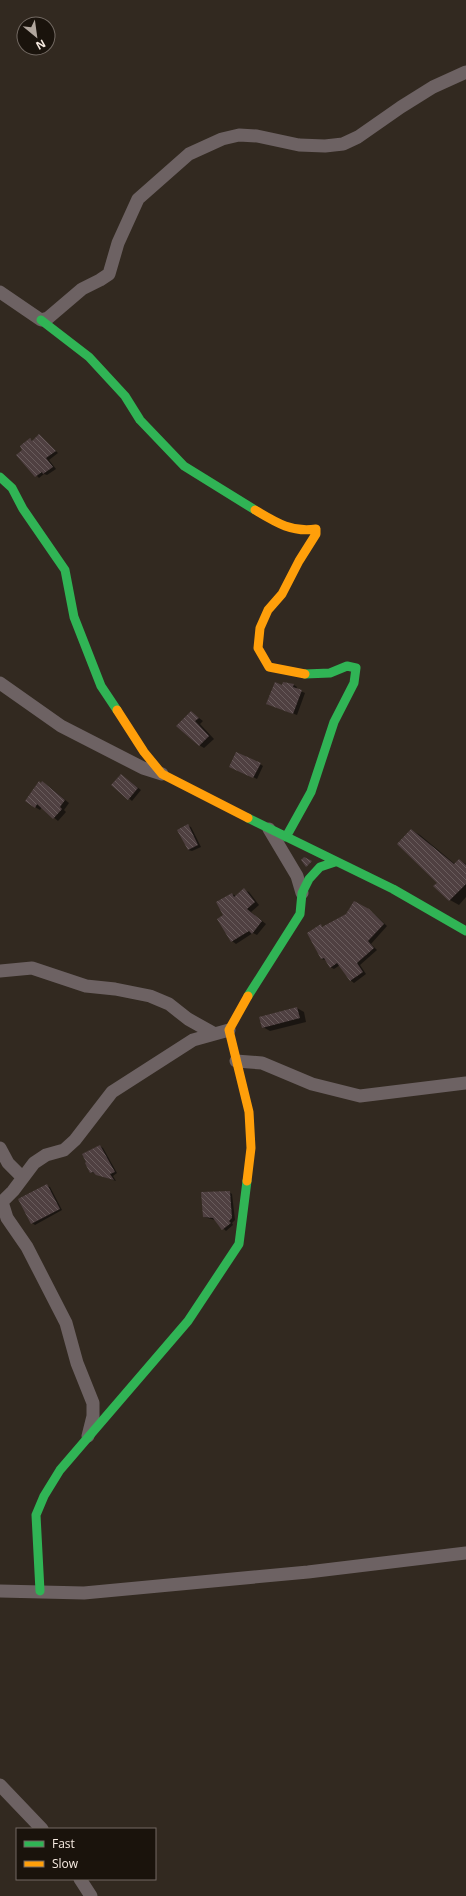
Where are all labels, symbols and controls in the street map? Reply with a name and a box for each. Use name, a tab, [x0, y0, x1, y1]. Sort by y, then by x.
north arrow	[16, 16, 56, 56]
text: N	[34, 36, 49, 54]
legend	[16, 1828, 156, 1880]
text: Fast	[52, 1835, 75, 1852]
text: Slow	[52, 1855, 79, 1872]

